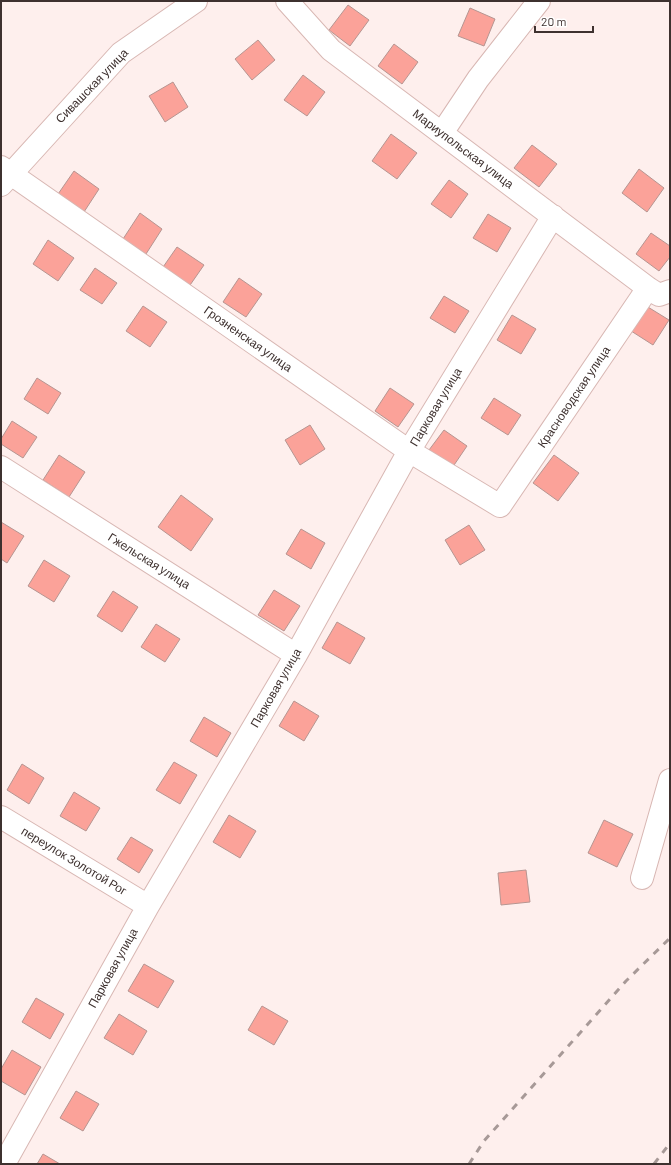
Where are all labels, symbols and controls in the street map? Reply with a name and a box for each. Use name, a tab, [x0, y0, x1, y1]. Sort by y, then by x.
scale bar	[535, 8, 593, 34]
text: 20 m	[541, 14, 567, 28]
street label: Сивашская улица	[52, 45, 131, 126]
street label: Мариупольская улица	[410, 106, 517, 192]
street label: Грозненская улица	[201, 302, 296, 375]
street label: Красноводская улица	[534, 343, 613, 450]
street label: Парковая улица	[406, 365, 465, 449]
street label: Гжельская улица	[105, 529, 193, 592]
street label: Парковая улица	[247, 645, 304, 730]
street label: переулок Золотой Рог	[19, 823, 130, 898]
street label: Парковая улица	[84, 925, 141, 1010]

